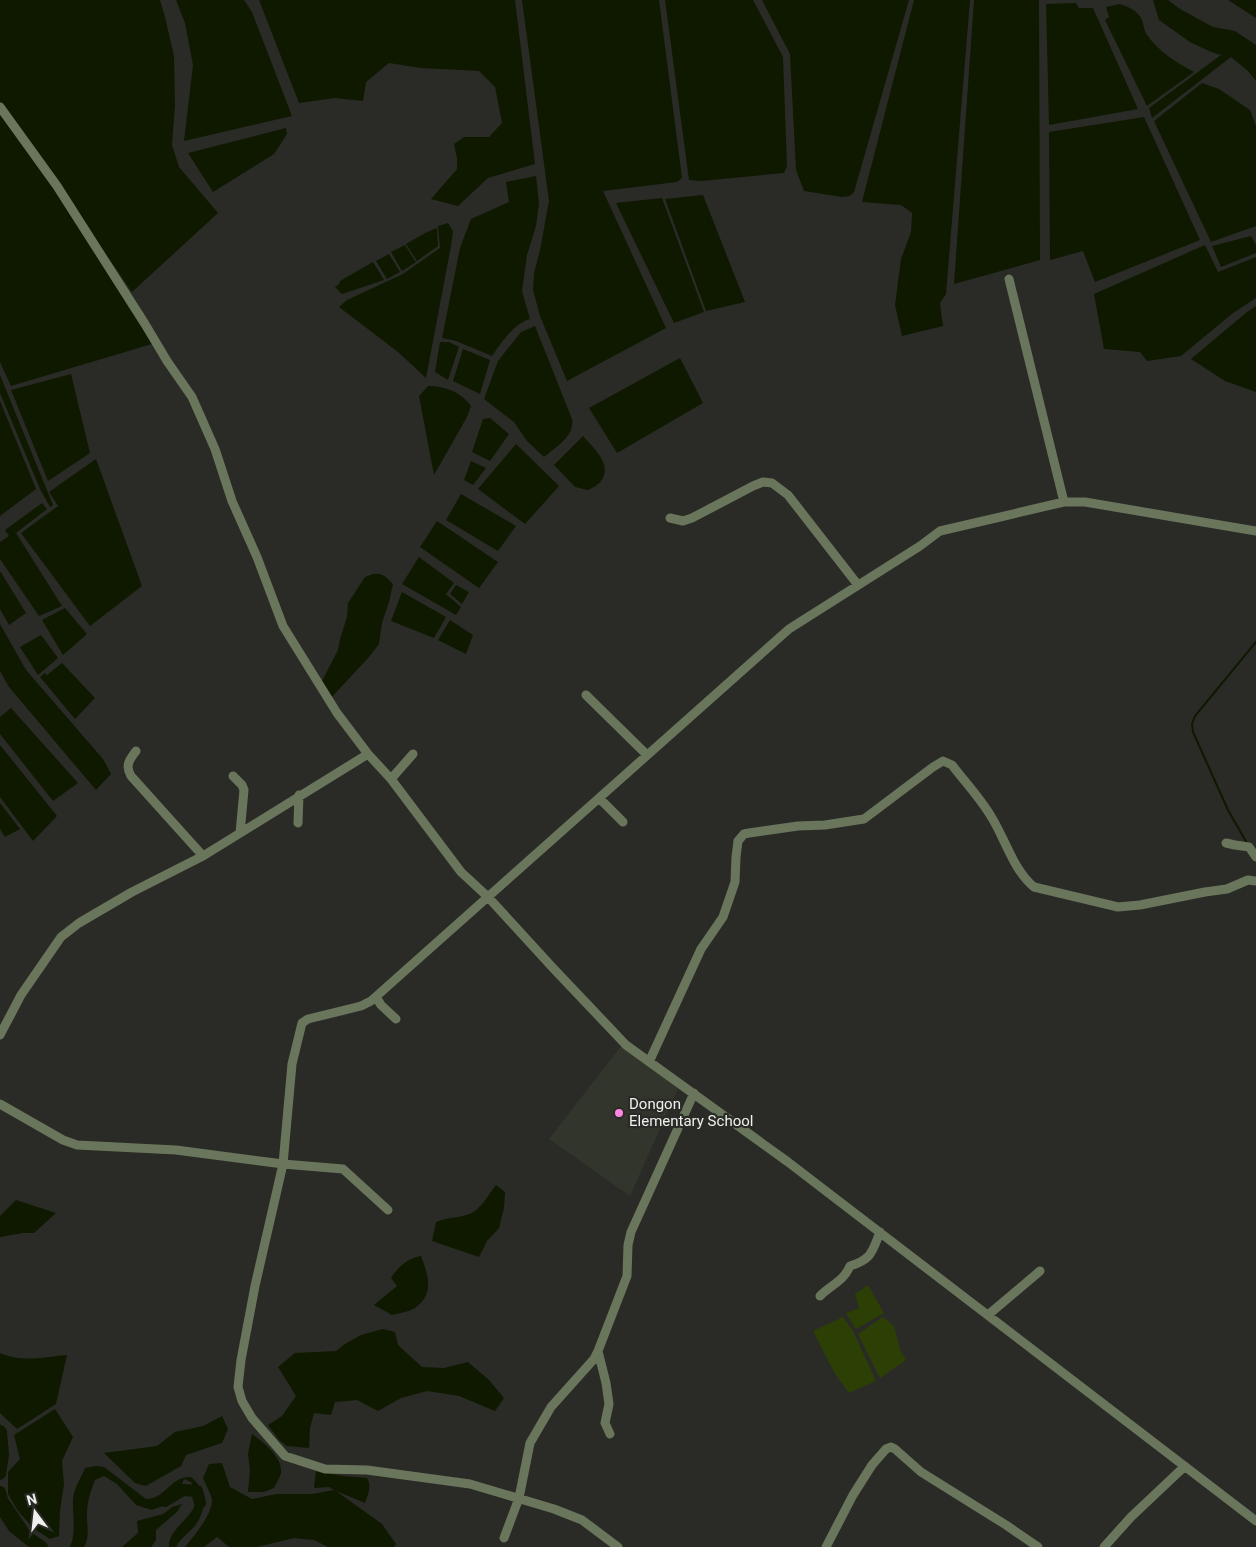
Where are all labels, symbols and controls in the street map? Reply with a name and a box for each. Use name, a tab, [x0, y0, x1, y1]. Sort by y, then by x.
place label: Dongon Elementary School	[629, 1095, 753, 1130]
marker: Dongon Elementary School	[613, 1107, 625, 1119]
north arrow	[10, 1487, 60, 1537]
text: N	[25, 1490, 38, 1508]

